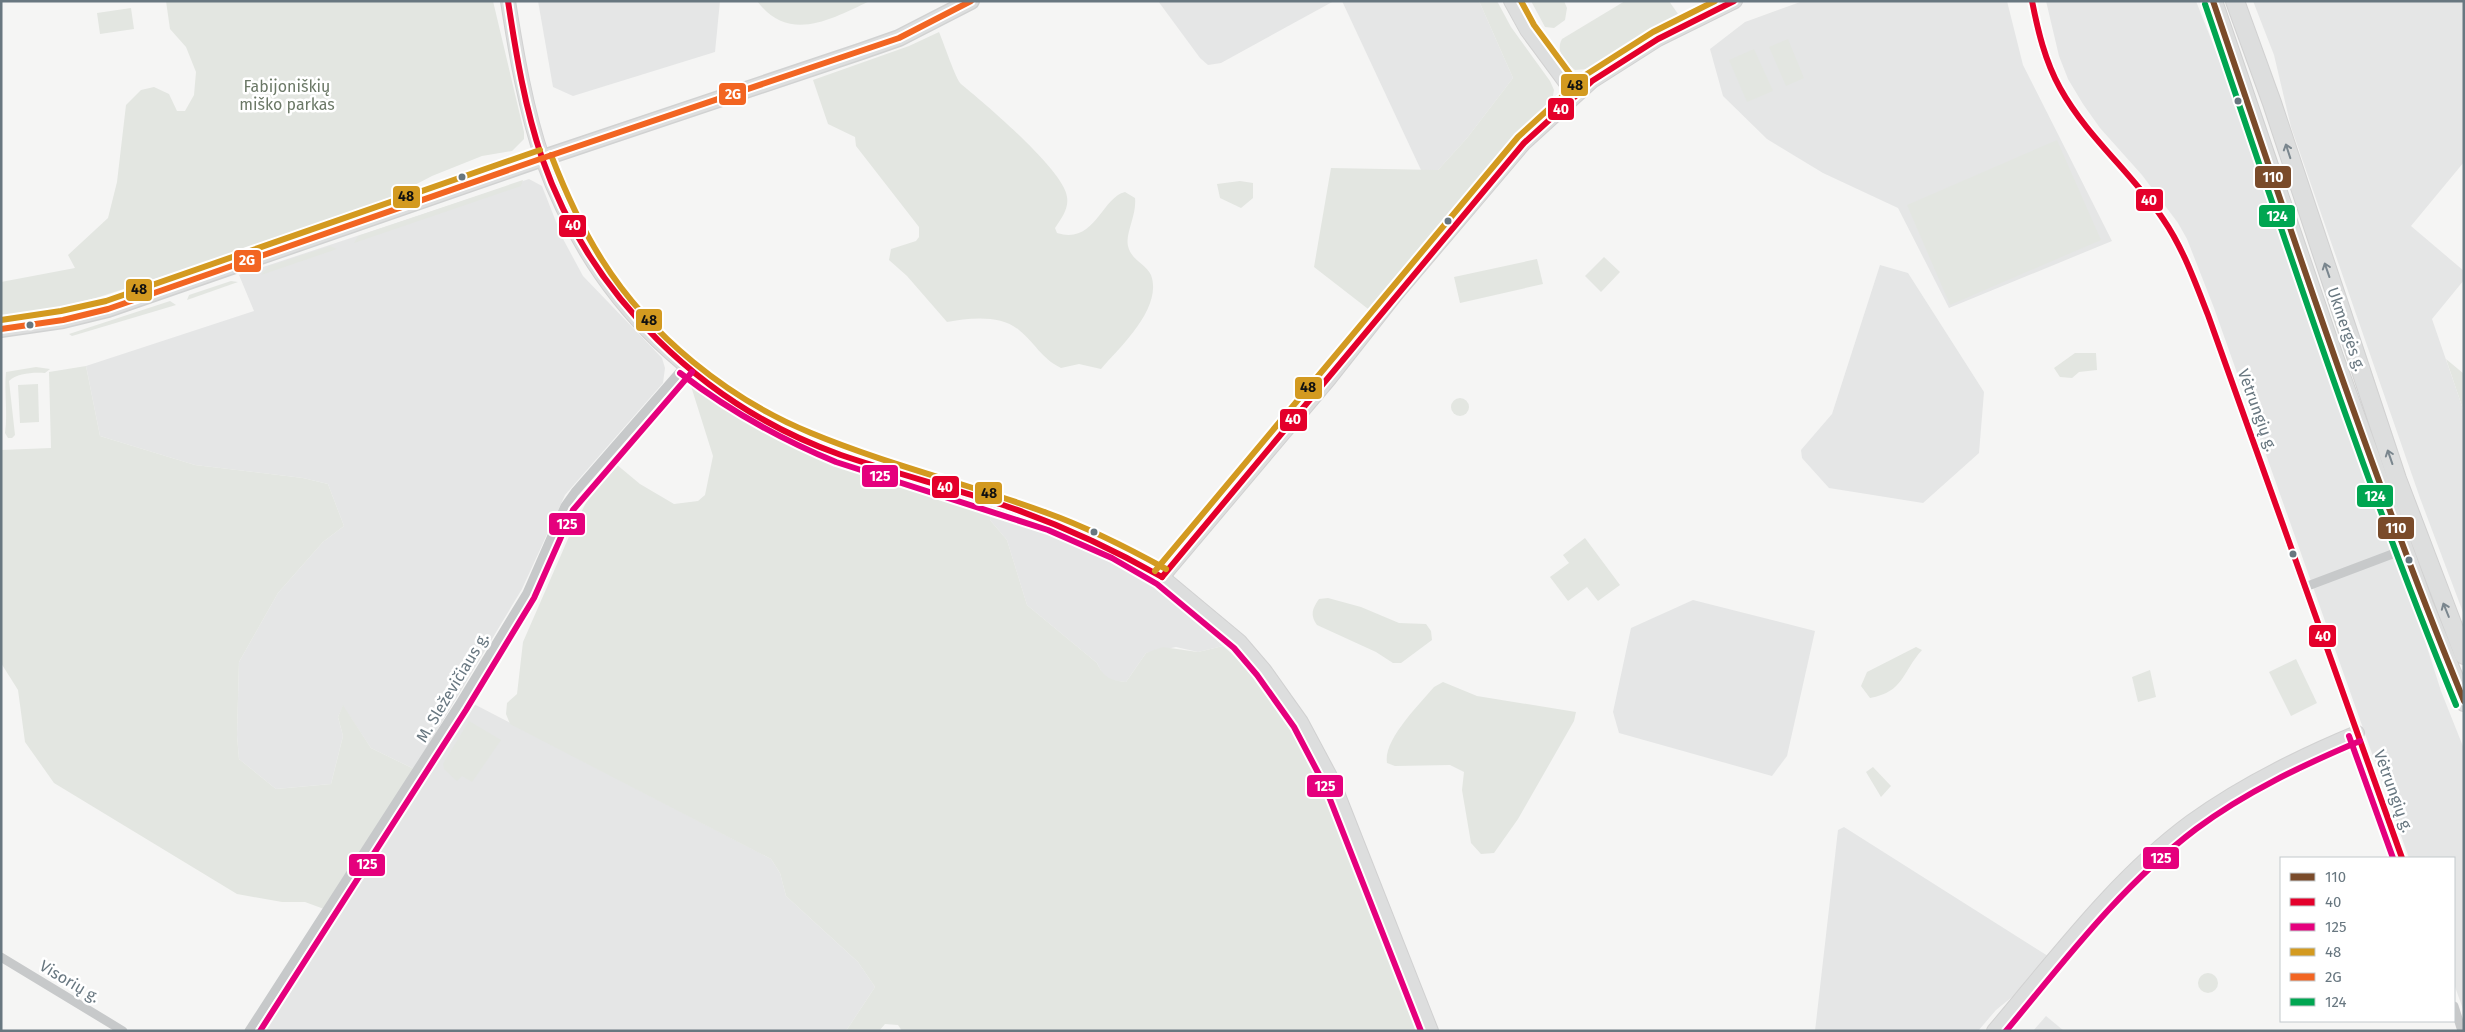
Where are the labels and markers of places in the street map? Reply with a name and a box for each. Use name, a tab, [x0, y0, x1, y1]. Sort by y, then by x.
unlabelled marker	[2233, 96, 2243, 106]
unlabelled marker	[457, 172, 467, 182]
unlabelled marker	[1443, 216, 1453, 226]
unlabelled marker	[25, 320, 35, 330]
unlabelled marker	[1089, 527, 1099, 537]
unlabelled marker	[2288, 549, 2298, 559]
unlabelled marker	[2404, 555, 2414, 565]

